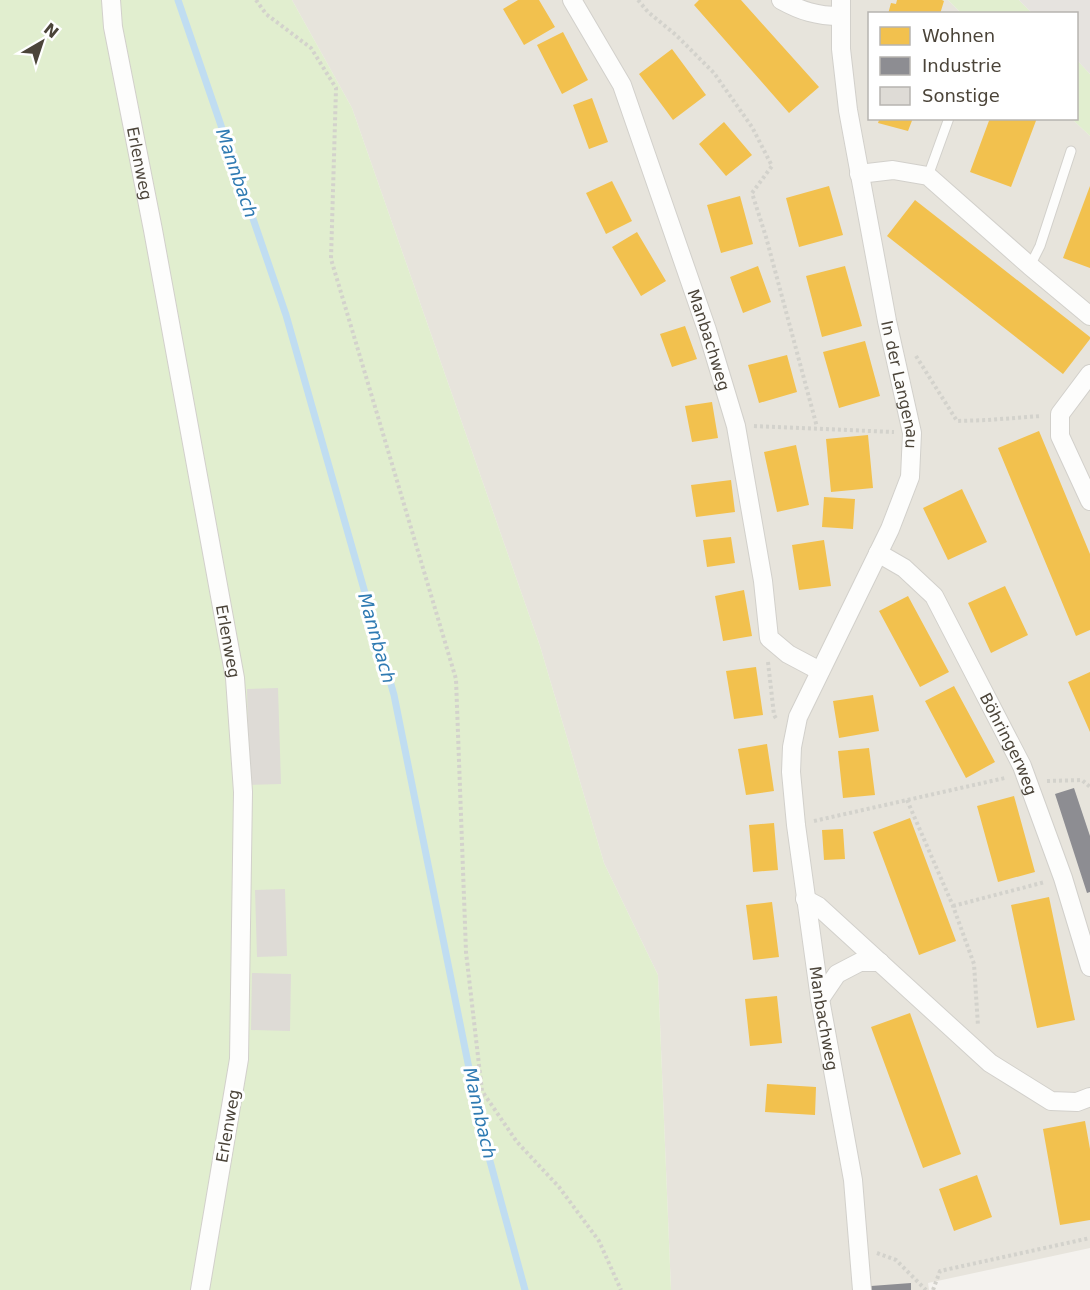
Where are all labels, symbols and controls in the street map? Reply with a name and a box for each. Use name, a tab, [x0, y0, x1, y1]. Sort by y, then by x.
north arrow	[12, 12, 72, 72]
legend	[868, 12, 1078, 120]
text: N	[40, 19, 62, 42]
text: Wohnen	[922, 25, 995, 46]
text: Industrie	[922, 55, 1001, 76]
text: Sonstige	[922, 85, 1000, 106]
street label: Erlenweg	[123, 125, 156, 202]
water label: Mannbach	[212, 126, 262, 220]
street label: Manbachweg	[684, 286, 734, 393]
street label: In der Langenau	[878, 319, 922, 449]
water label: Mannbach	[354, 590, 400, 686]
street label: Erlenweg	[212, 603, 244, 679]
street label: Böhringerweg	[976, 689, 1041, 798]
street label: Manbachweg	[806, 965, 842, 1072]
water label: Mannbach	[459, 1065, 501, 1161]
street label: Erlenweg	[212, 1088, 244, 1164]

